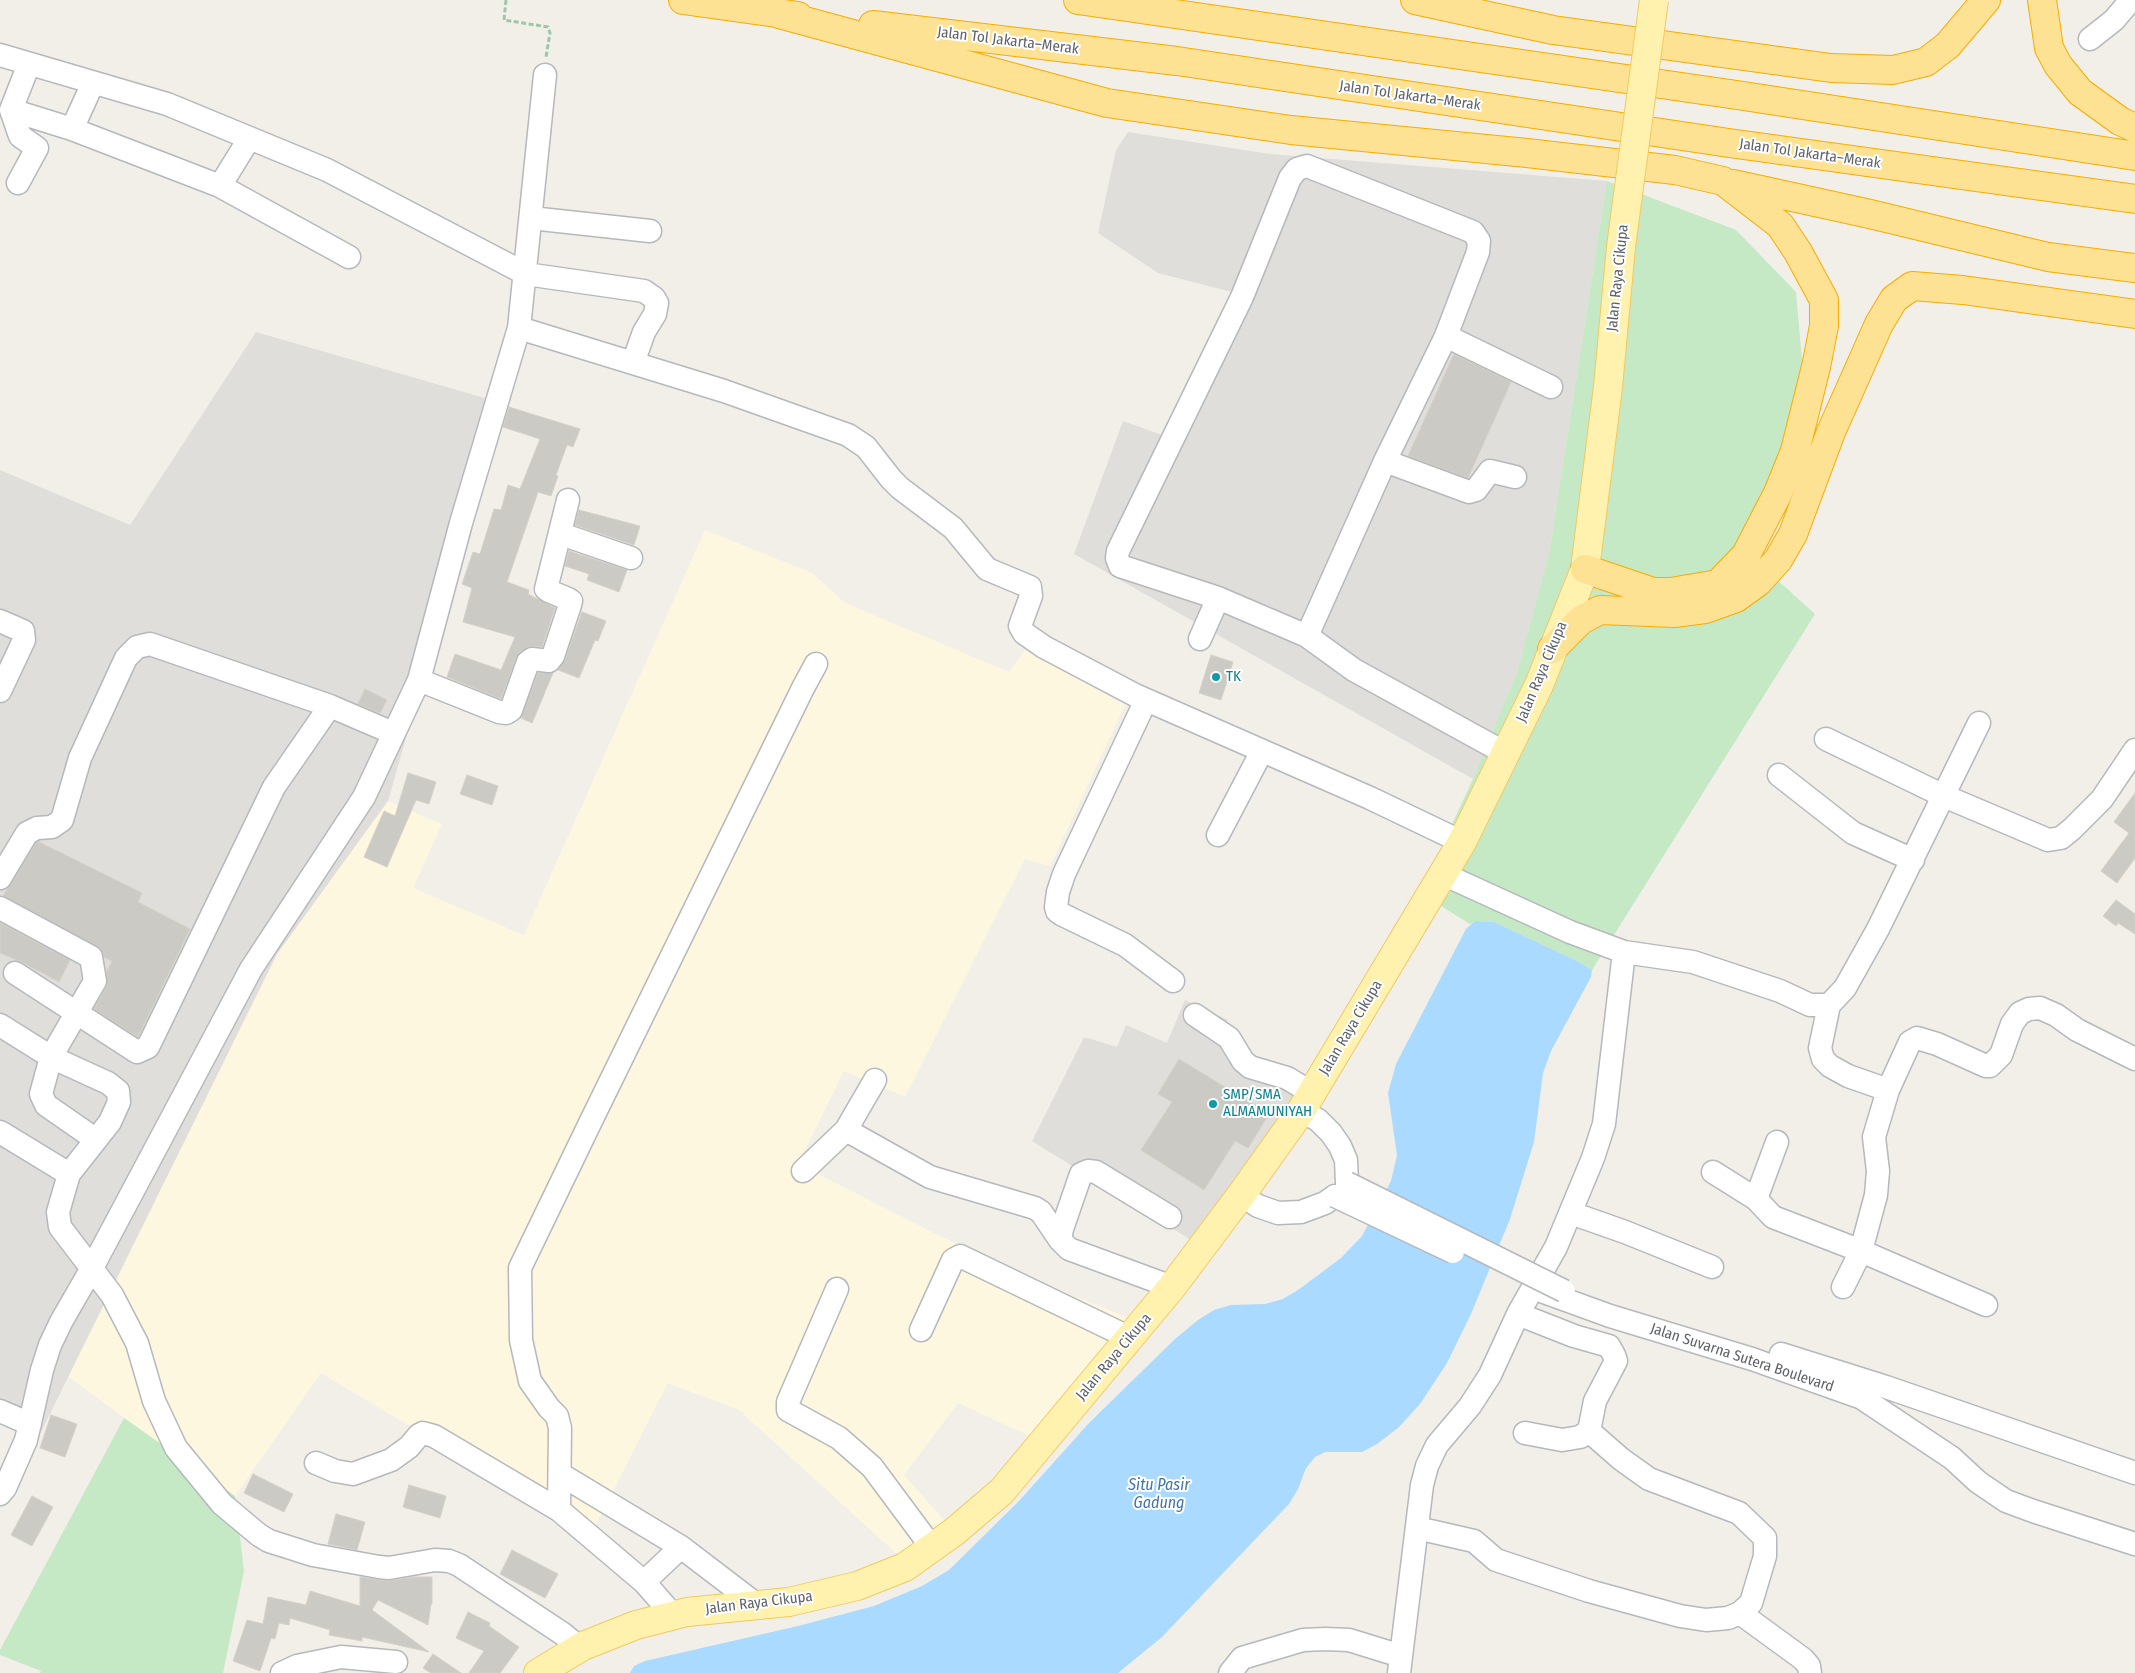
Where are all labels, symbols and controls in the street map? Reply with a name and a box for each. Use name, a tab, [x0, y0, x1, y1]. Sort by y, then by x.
street label: Jalan Tol Jakarta–Merak	[936, 23, 1080, 59]
street label: Jalan Tol Jakarta–Merak	[1338, 77, 1482, 115]
street label: Jalan Tol Jakarta–Merak	[1738, 135, 1882, 173]
street label: Jalan Raya Cikupa	[1603, 223, 1633, 333]
street label: Jalan Raya Cikupa	[1513, 619, 1571, 725]
place label: TK	[1226, 668, 1241, 686]
marker: TK	[1210, 671, 1222, 683]
street label: Jalan Raya Cikupa	[1316, 977, 1386, 1079]
place label: SMP/SMA ALMAMUNIYAH	[1223, 1086, 1312, 1121]
marker: SMP/SMA ALMAMUNIYAH	[1207, 1098, 1219, 1110]
street label: Jalan Raya Cikupa	[1072, 1310, 1156, 1404]
street label: Jalan Suvarna Sutera Boulevard	[1648, 1320, 1836, 1396]
water label: Situ Pasir Gadung	[1128, 1476, 1190, 1514]
street label: Jalan Raya Cikupa	[704, 1587, 814, 1619]

